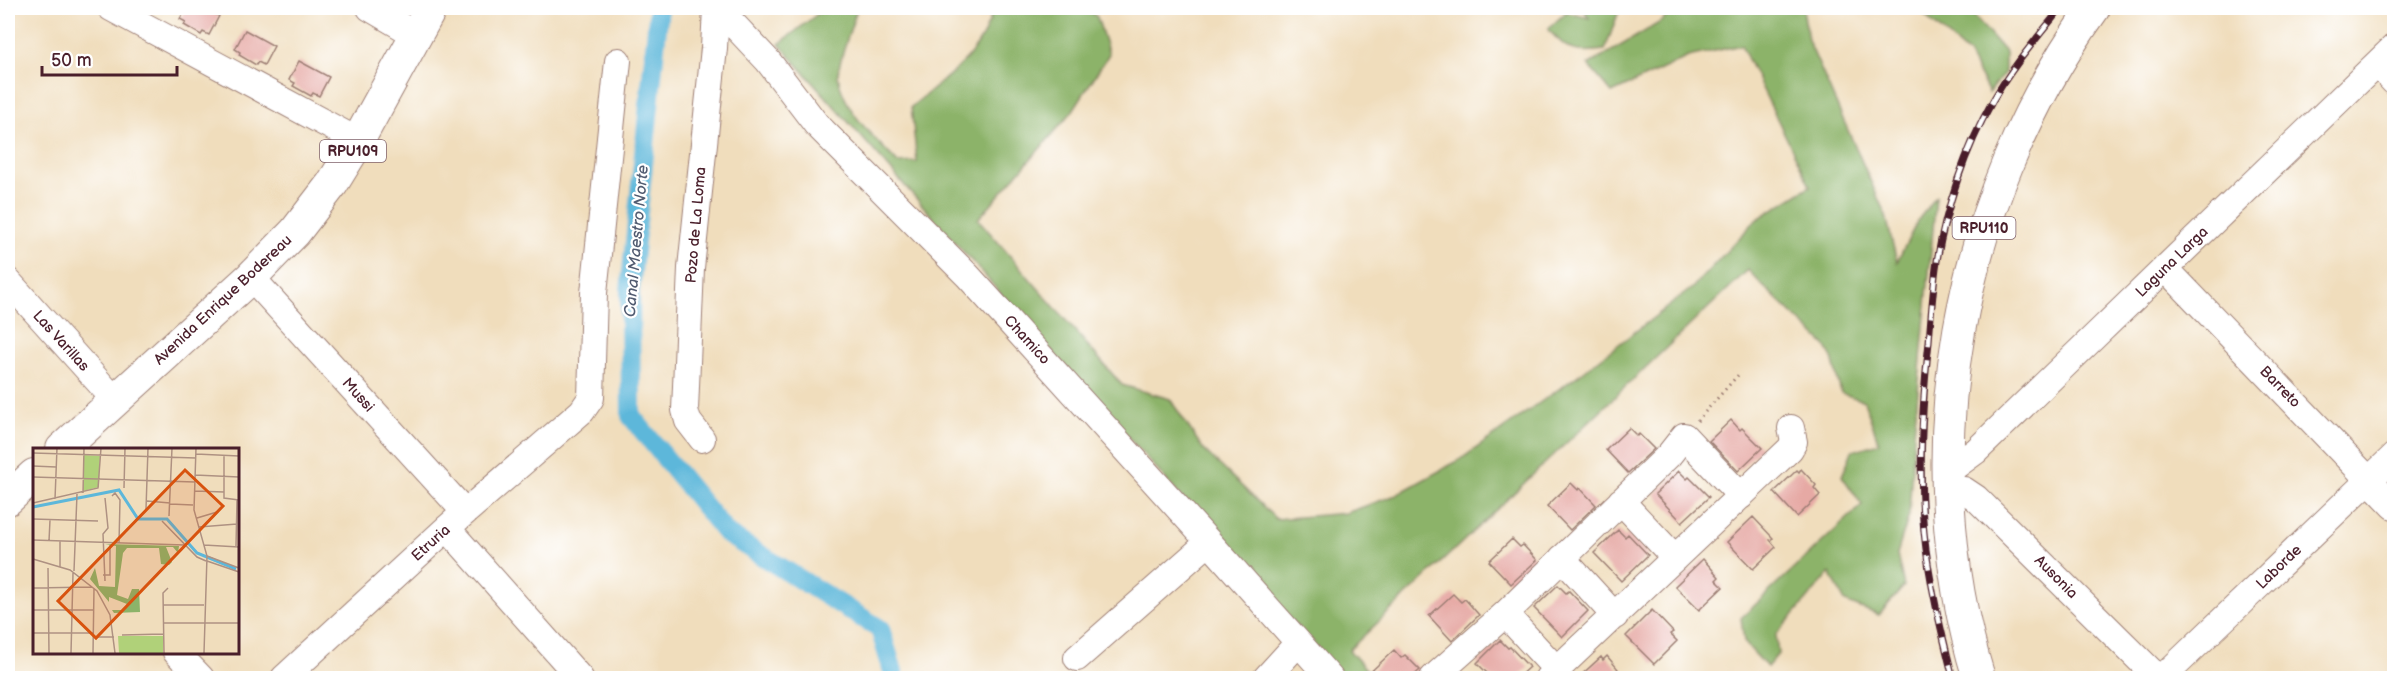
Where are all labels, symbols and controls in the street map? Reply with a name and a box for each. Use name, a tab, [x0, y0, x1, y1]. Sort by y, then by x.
scale bar	[42, 39, 177, 77]
text: 50 m	[51, 50, 92, 71]
road number: RPU109	[320, 140, 386, 162]
water label: Canal Maestro Norte	[621, 164, 653, 318]
street label: Pozo de La Loma	[681, 166, 711, 284]
road number: RPU110	[1952, 217, 2016, 239]
street label: Laguna Larga	[2132, 223, 2212, 301]
street label: Avenida Enrique Bodereau	[150, 231, 296, 369]
street label: Las Varillas	[29, 307, 94, 376]
street label: Chamico	[1000, 311, 1054, 369]
street label: Barreto	[2255, 362, 2305, 412]
street label: Mussi	[338, 374, 378, 416]
inset map	[33, 448, 238, 653]
street label: Etruria	[408, 521, 454, 565]
street label: Laborde	[2252, 541, 2306, 593]
street label: Ausonia	[2030, 551, 2082, 603]

